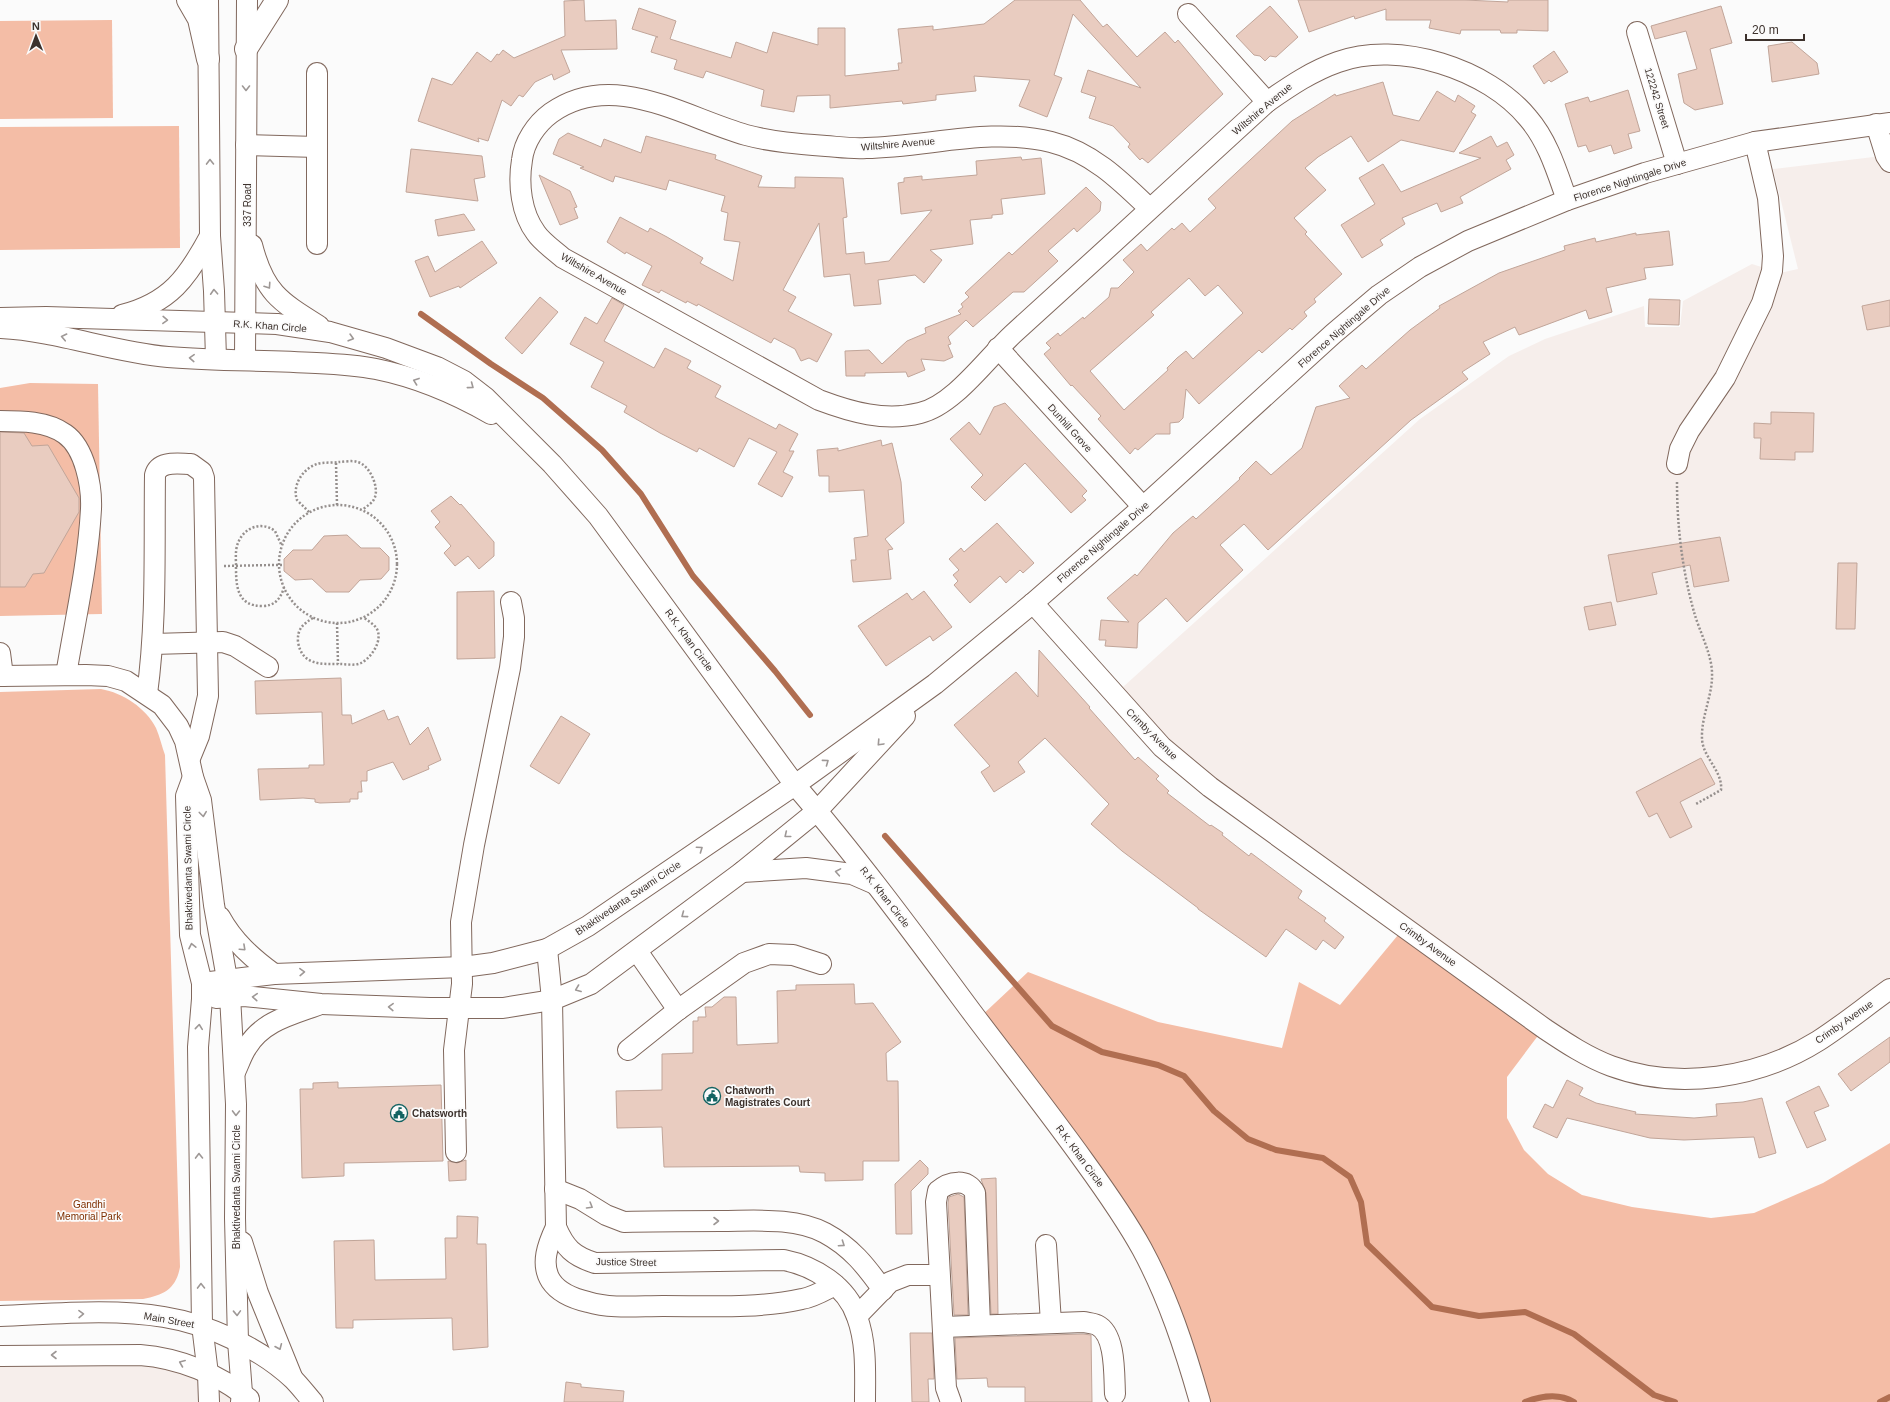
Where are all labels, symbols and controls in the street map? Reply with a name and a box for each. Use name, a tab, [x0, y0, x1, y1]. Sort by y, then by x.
north arrow	[16, 16, 56, 56]
scale bar	[1746, 16, 1804, 42]
text: N	[32, 20, 40, 32]
text: 20 m	[1752, 23, 1779, 37]
street label: 122242 Street	[1643, 66, 1672, 130]
street label: Wiltshire Avenue	[1230, 81, 1294, 137]
one-way arrow	[242, 85, 250, 91]
street label: Wiltshire Avenue	[861, 135, 936, 153]
street label: Florence Nightingale Drive	[1572, 156, 1688, 203]
one-way arrow	[205, 159, 214, 165]
street label: 337 Road	[242, 183, 253, 227]
street label: Wiltshire Avenue	[559, 251, 629, 298]
one-way arrow	[264, 282, 271, 289]
street label: Florence Nightingale Drive	[1296, 284, 1392, 370]
one-way arrow	[210, 289, 219, 295]
one-way arrow	[162, 316, 168, 325]
street label: R.K. Khan Circle	[233, 318, 308, 334]
one-way arrow	[61, 333, 67, 342]
one-way arrow	[347, 333, 354, 342]
one-way arrow	[189, 354, 195, 362]
one-way arrow	[412, 377, 419, 385]
one-way arrow	[467, 381, 474, 388]
street label: Dunhill Grove	[1046, 402, 1095, 455]
street label: Florence Nightingale Drive	[1055, 499, 1151, 585]
street label: R.K. Khan Circle	[663, 607, 715, 673]
street label: Crimby Avenue	[1124, 706, 1180, 762]
one-way arrow	[877, 738, 885, 746]
one-way arrow	[822, 760, 829, 767]
street label: Bhaktivedanta Swami Circle	[181, 805, 195, 930]
one-way arrow	[198, 811, 207, 817]
one-way arrow	[784, 831, 791, 838]
one-way arrow	[696, 847, 703, 854]
street label: Bhaktivedanta Swami Circle	[573, 858, 683, 937]
street label: R.K. Khan Circle	[858, 864, 912, 930]
one-way arrow	[835, 868, 841, 877]
one-way arrow	[682, 911, 689, 918]
street label: Crimby Avenue	[1397, 920, 1459, 969]
one-way arrow	[188, 942, 196, 949]
one-way arrow	[238, 943, 246, 951]
one-way arrow	[299, 968, 305, 977]
one-way arrow	[575, 985, 582, 993]
one-way arrow	[252, 993, 258, 1002]
street label: Crimby Avenue	[1813, 998, 1875, 1046]
one-way arrow	[388, 1002, 394, 1011]
one-way arrow	[194, 1023, 203, 1030]
place label: Chatworth Magistrates Court	[725, 1085, 811, 1108]
public building icon: Chatworth Magistrates Court	[702, 1086, 722, 1106]
public building icon: Chatsworth	[389, 1103, 409, 1123]
place label: Chatsworth	[412, 1108, 467, 1119]
one-way arrow	[232, 1110, 240, 1116]
street label: R.K. Khan Circle	[1054, 1123, 1106, 1189]
street label: Bhaktivedanta Swami Circle	[231, 1124, 242, 1249]
one-way arrow	[195, 1153, 203, 1159]
park label: Gandhi Memorial Park	[57, 1199, 122, 1222]
one-way arrow	[586, 1201, 593, 1208]
one-way arrow	[713, 1217, 719, 1225]
one-way arrow	[837, 1239, 844, 1246]
street label: Justice Street	[596, 1256, 657, 1268]
one-way arrow	[197, 1283, 205, 1289]
one-way arrow	[78, 1310, 84, 1318]
street label: Main Street	[143, 1310, 195, 1330]
one-way arrow	[233, 1310, 242, 1316]
one-way arrow	[275, 1343, 283, 1350]
one-way arrow	[51, 1351, 57, 1359]
one-way arrow	[179, 1360, 187, 1368]

